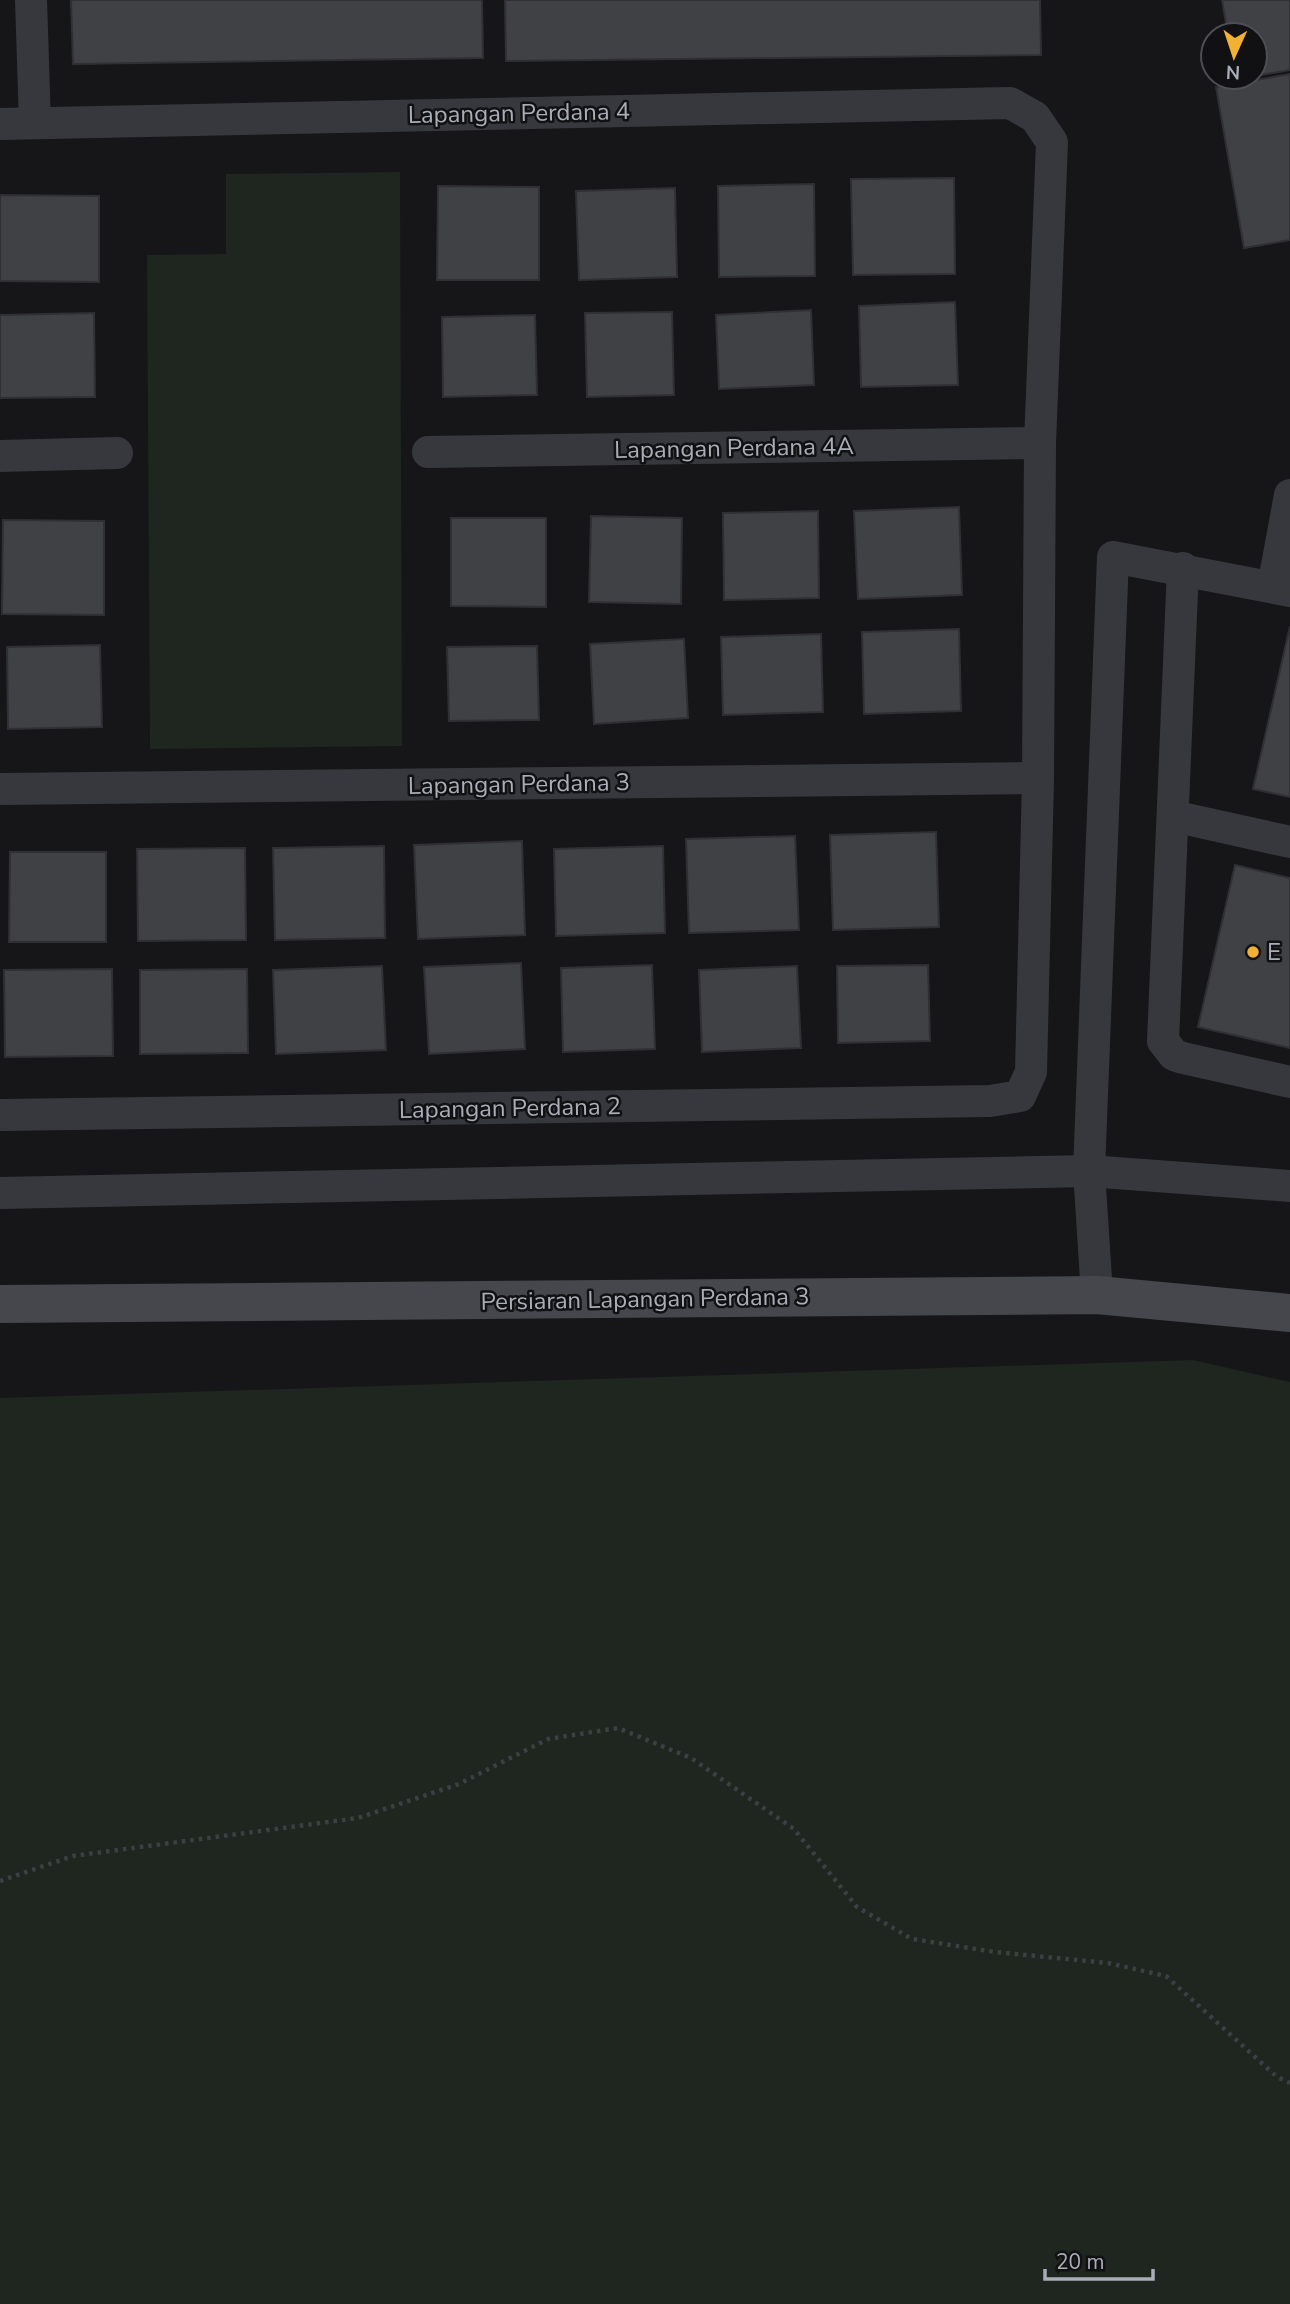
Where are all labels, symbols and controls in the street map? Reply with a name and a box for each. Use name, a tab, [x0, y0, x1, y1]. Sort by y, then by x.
north arrow	[1199, 21, 1269, 91]
text: N	[1225, 59, 1241, 85]
street label: Lapangan Perdana 4	[408, 95, 630, 131]
street label: Lapangan Perdana 4A	[614, 430, 855, 466]
street label: Lapangan Perdana 3	[408, 766, 630, 802]
place label: E	[1267, 936, 1281, 968]
marker: E	[1245, 944, 1261, 960]
street label: Lapangan Perdana 2	[399, 1090, 621, 1126]
street label: Persiaran Lapangan Perdana 3	[480, 1280, 810, 1318]
scale bar	[1045, 2238, 1154, 2282]
text: 20 m	[1056, 2248, 1105, 2276]

